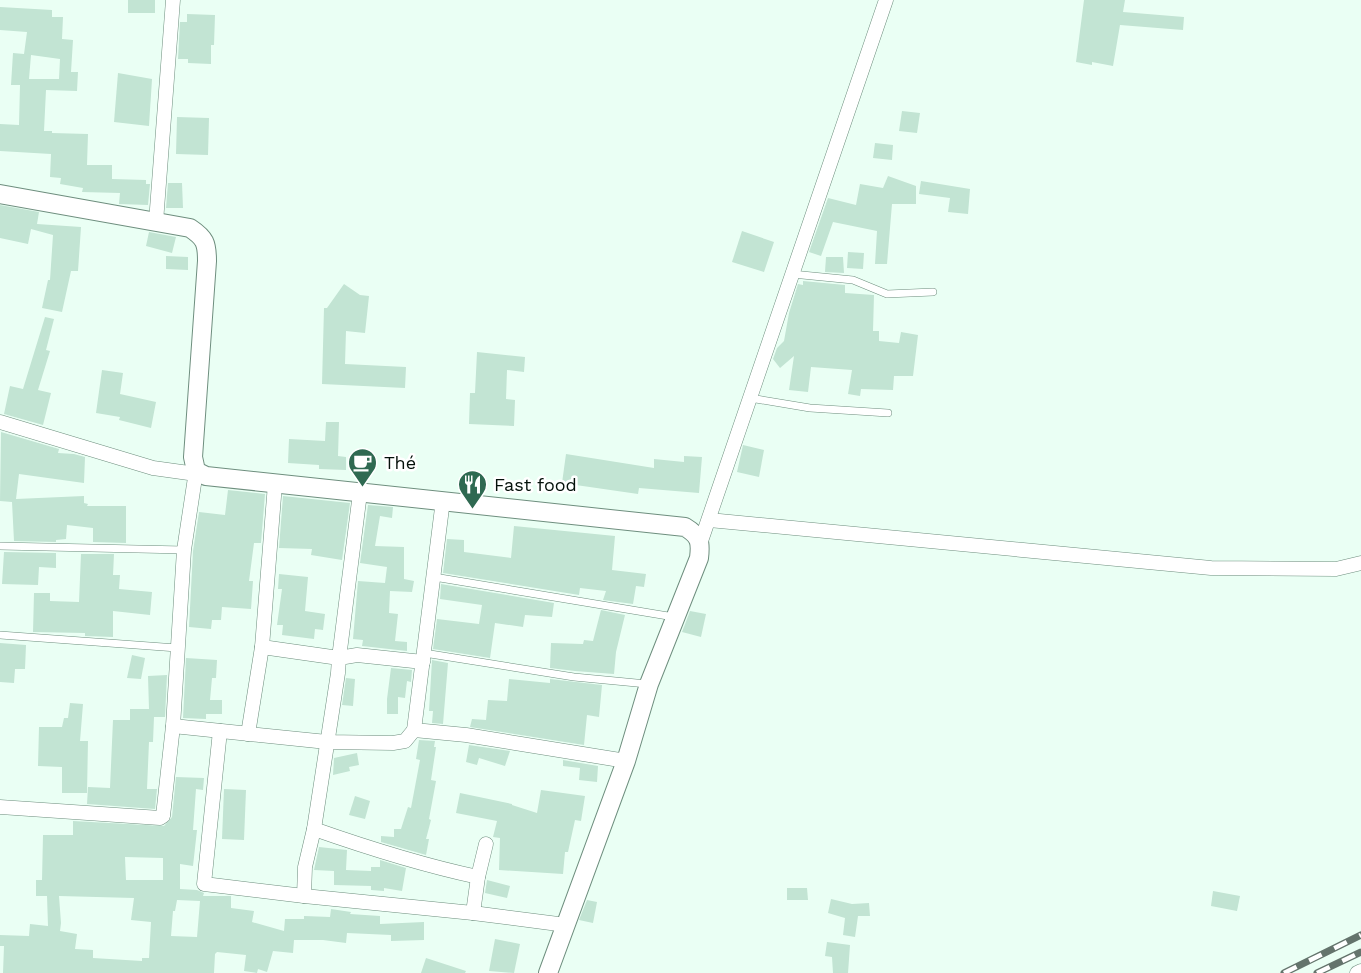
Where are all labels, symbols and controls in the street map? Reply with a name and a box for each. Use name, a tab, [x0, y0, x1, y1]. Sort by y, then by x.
cafe icon: Thé	[347, 446, 379, 488]
place label: Thé	[384, 452, 416, 473]
restaurant icon: Fast food	[457, 468, 489, 510]
place label: Fast food	[494, 474, 577, 495]

